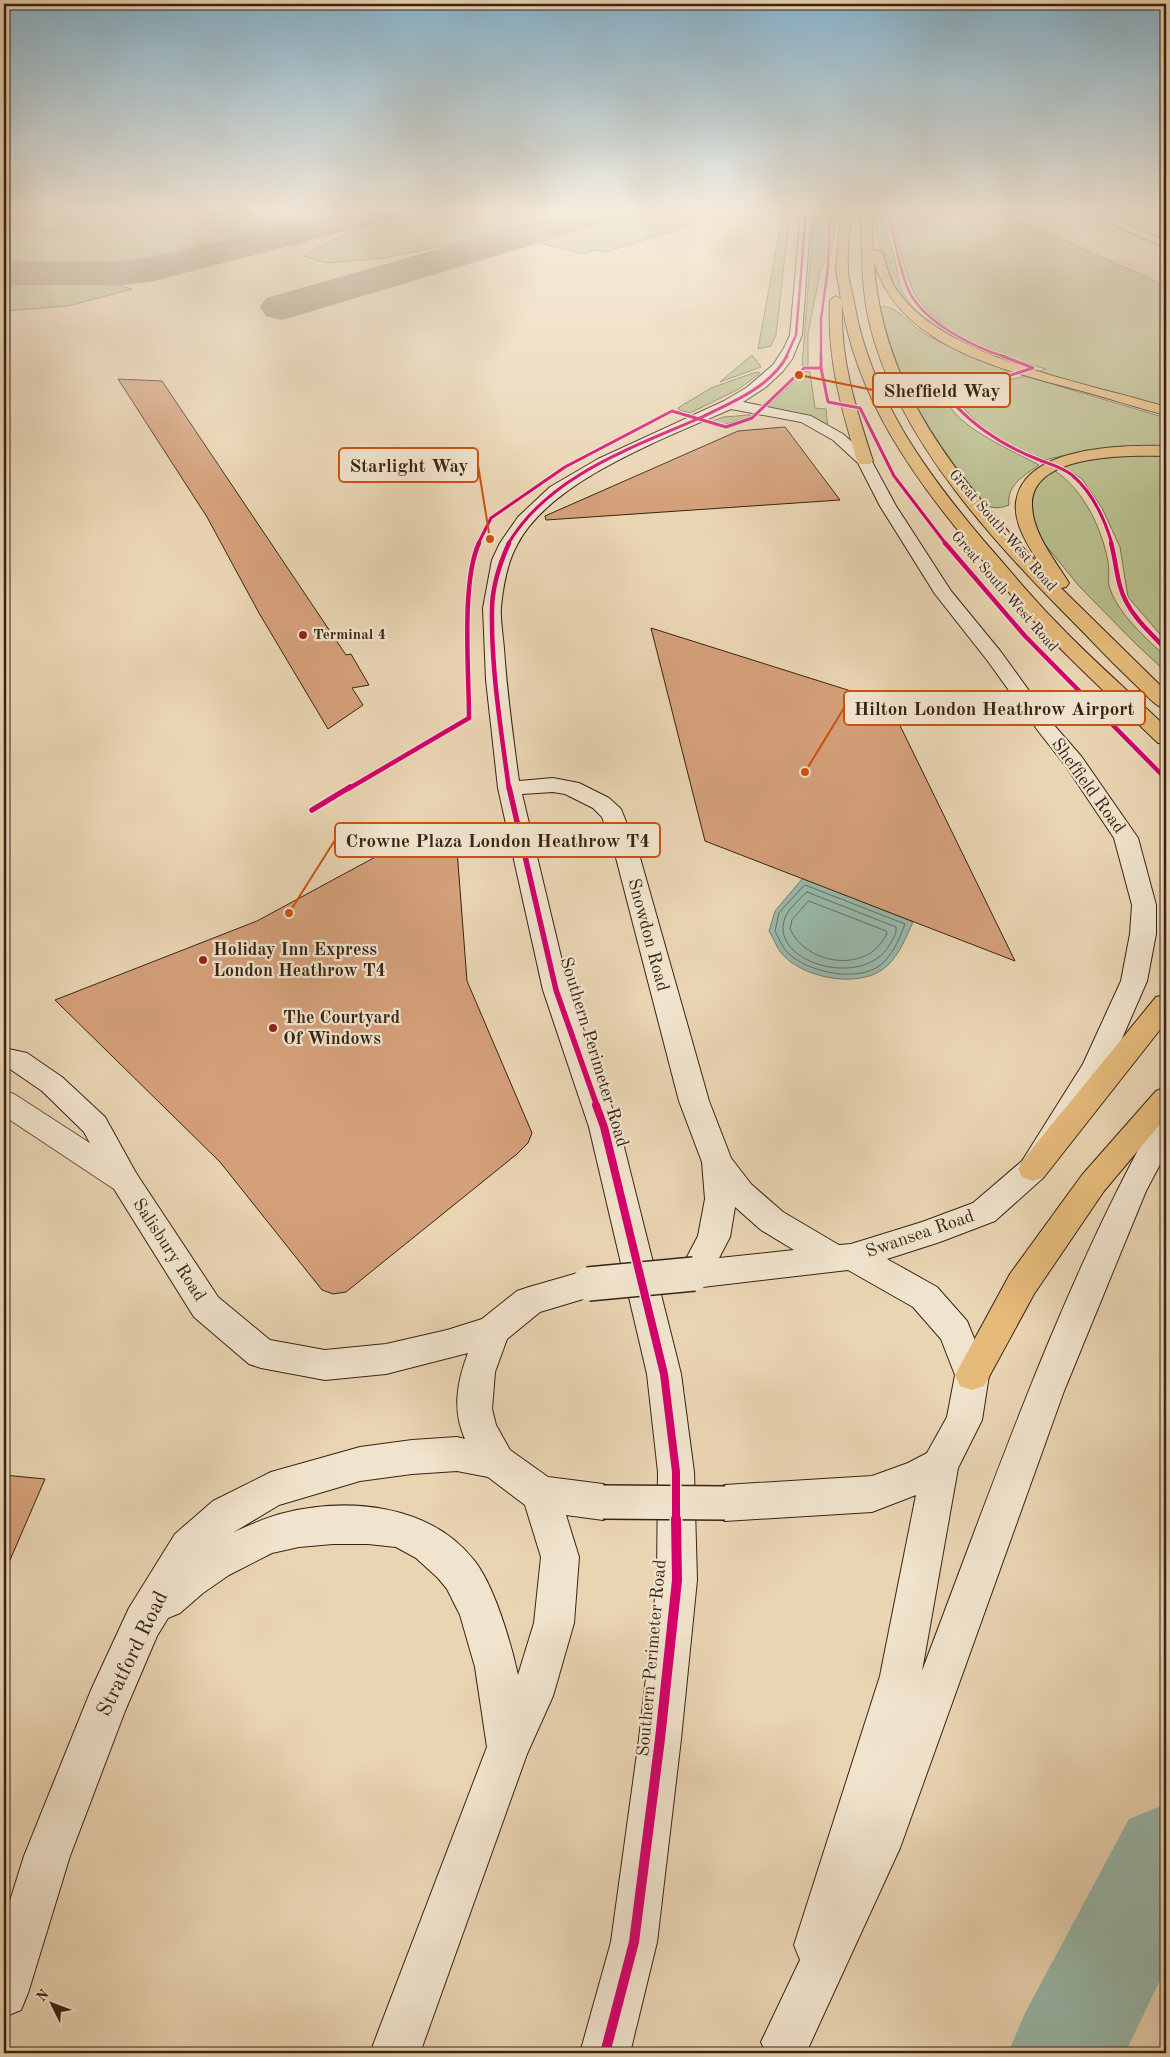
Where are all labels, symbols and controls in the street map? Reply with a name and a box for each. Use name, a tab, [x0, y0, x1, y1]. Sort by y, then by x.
callout: Sheffield Way	[873, 373, 1010, 407]
text: Sheffield Way	[884, 383, 1000, 402]
callout: Starlight Way	[339, 448, 478, 482]
text: Starlight Way	[349, 458, 469, 477]
street label: Great South-West Road	[945, 467, 1059, 595]
street label: Great South West Road	[948, 529, 1060, 655]
place label: Terminal 4	[313, 628, 386, 643]
marker: Terminal 4	[297, 629, 309, 641]
callout: Hilton London Heathrow Airport	[844, 691, 1145, 725]
text: Hilton London Heathrow Airport	[854, 701, 1134, 720]
street label: Sheffield Road	[1048, 735, 1128, 837]
callout: Crowne Plaza London Heathrow T4	[335, 823, 660, 857]
text: Crowne Plaza London Heathrow T4	[346, 833, 650, 852]
street label: Snowdon Road	[624, 877, 672, 993]
place label: Holiday Inn Express London Heathrow T4	[213, 941, 386, 980]
marker: Holiday Inn Express London Heathrow T4	[197, 954, 209, 966]
street label: Southern Perimeter Road	[556, 955, 632, 1149]
place label: The Courtyard Of Windows	[283, 1009, 400, 1048]
marker: The Courtyard Of Windows	[267, 1022, 279, 1034]
street label: Salisbury Road	[129, 1195, 209, 1305]
street label: Swansea Road	[864, 1207, 976, 1261]
street label: Southern Perimeter Road	[634, 1559, 670, 1757]
street label: Stratford Road	[94, 1588, 172, 1720]
north arrow	[28, 1980, 78, 2030]
text: N	[34, 1987, 52, 2005]

